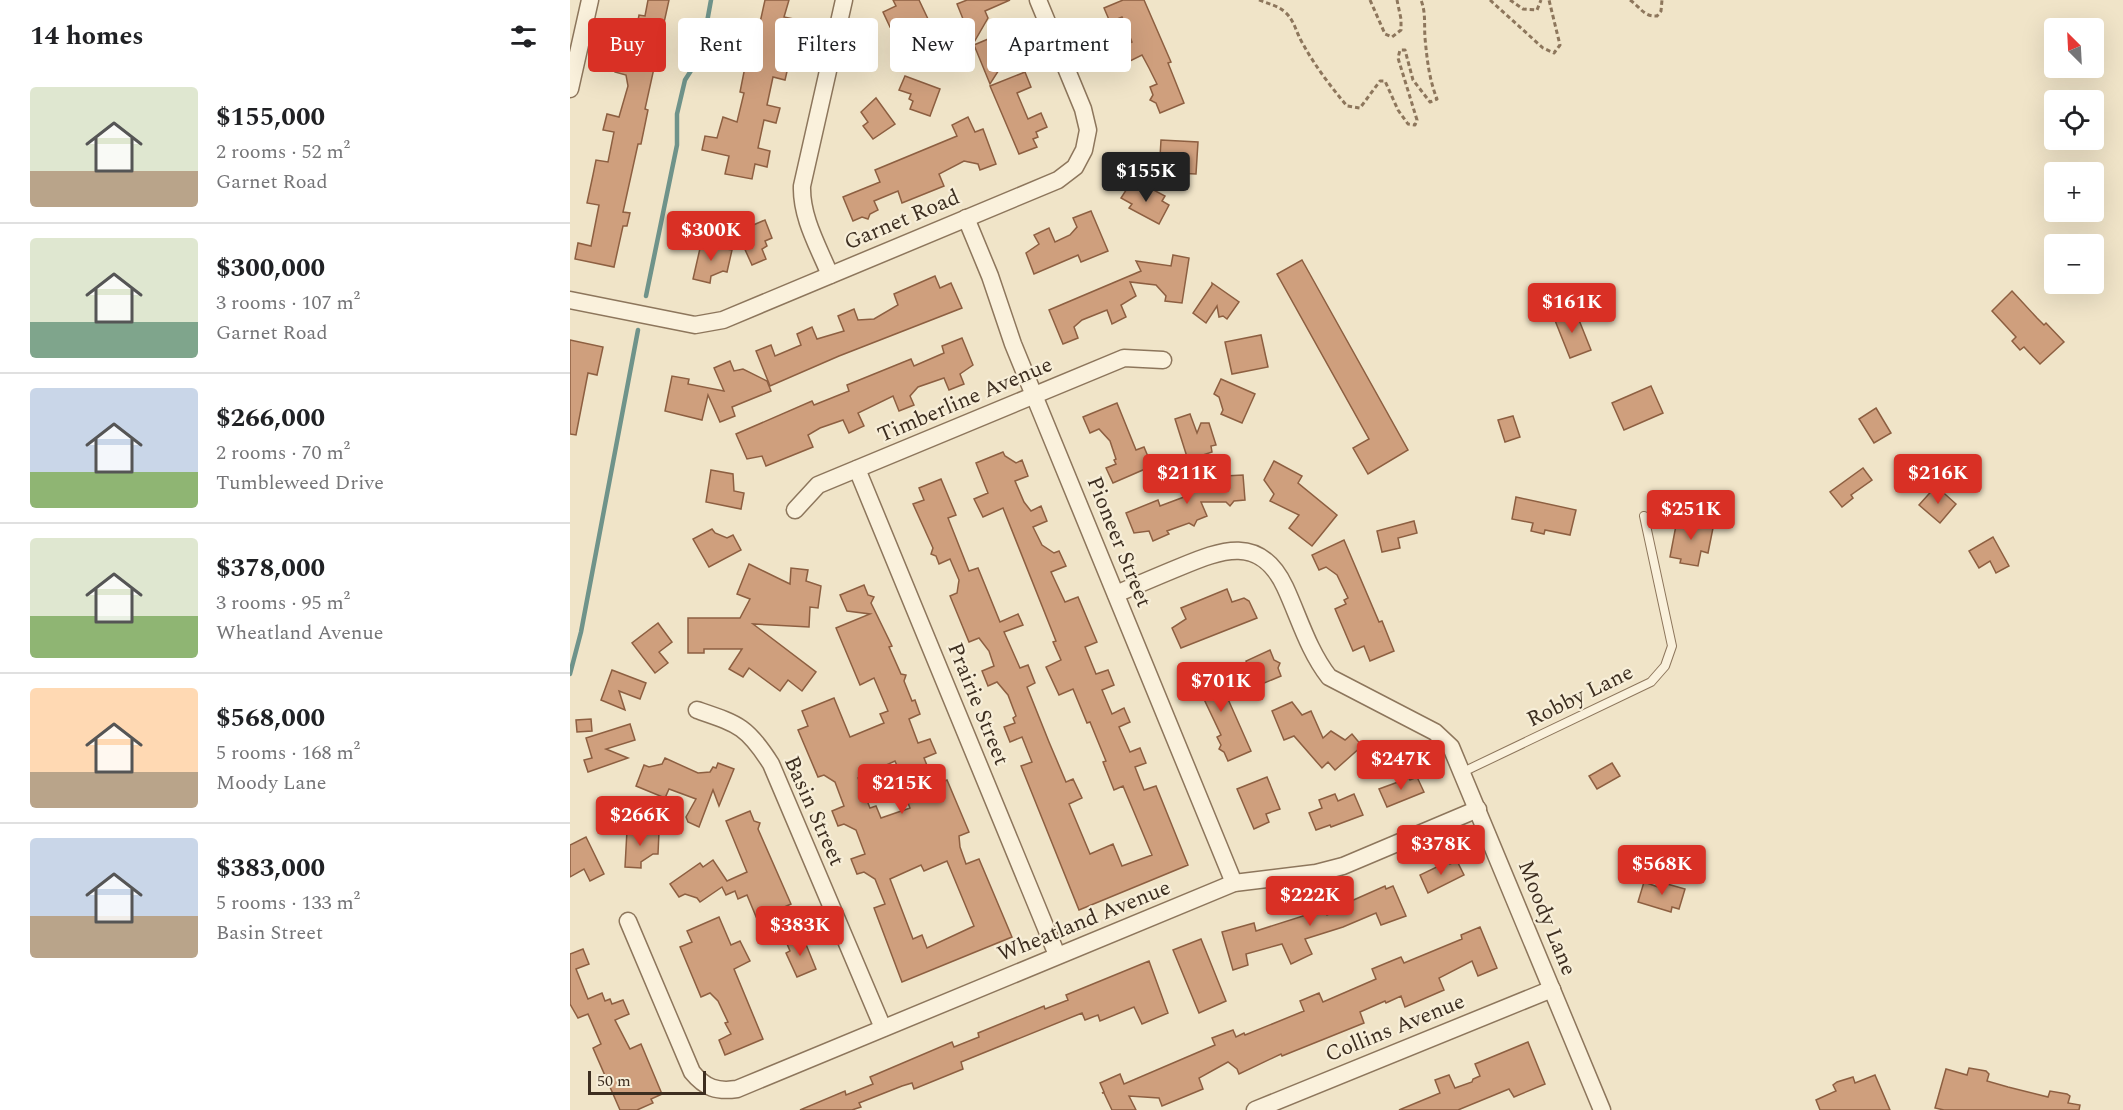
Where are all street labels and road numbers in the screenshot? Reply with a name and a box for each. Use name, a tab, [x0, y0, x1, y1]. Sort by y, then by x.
street label: Garnet Road	[839, 181, 965, 259]
street label: Timberline Avenue	[872, 348, 1058, 452]
street label: Pioneer Street	[1078, 471, 1160, 613]
street label: Prairie Street	[938, 638, 1018, 771]
street label: Robby Lane	[1521, 656, 1639, 736]
street label: Basin Street	[775, 751, 853, 872]
street label: Moody Lane	[1509, 855, 1585, 981]
street label: Wheatland Avenue	[992, 871, 1176, 971]
street label: Collins Avenue	[1320, 985, 1470, 1071]

